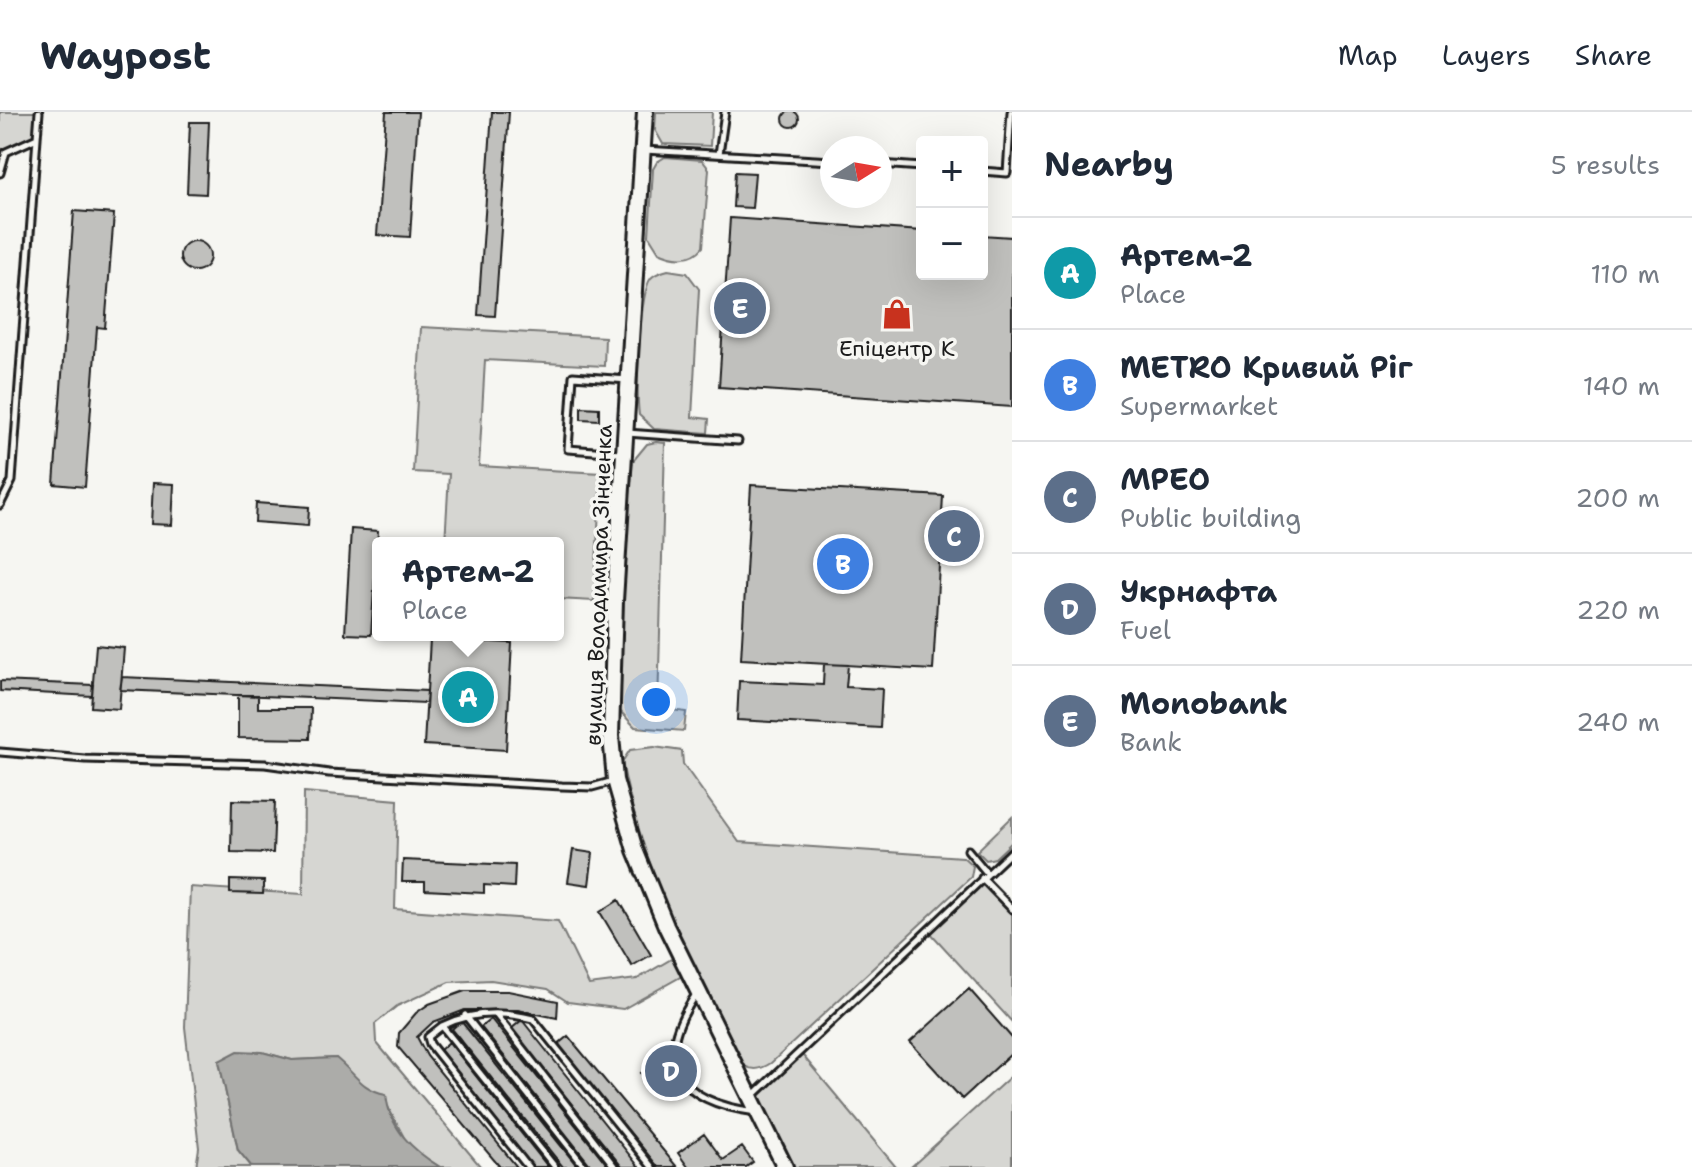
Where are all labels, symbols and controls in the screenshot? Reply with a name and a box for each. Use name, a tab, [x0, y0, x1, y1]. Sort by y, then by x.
text: Waypost	[40, 30, 211, 81]
text: Map	[1338, 36, 1398, 74]
text: Layers	[1442, 36, 1531, 74]
text: Share	[1575, 36, 1652, 74]
north arrow	[820, 136, 892, 208]
map controls	[916, 136, 988, 280]
button: +	[916, 136, 988, 208]
text: Nearby	[1044, 141, 1174, 187]
text: 5 results	[1551, 147, 1660, 182]
button: −	[916, 208, 988, 280]
text: Артем-2	[1120, 235, 1253, 276]
text: A	[1060, 256, 1080, 291]
text: 110 m	[1590, 256, 1660, 291]
text: Place	[1120, 276, 1186, 311]
pin: E	[714, 278, 766, 338]
shop icon: Епіцентр К	[880, 297, 914, 331]
place label: Епіцентр К	[839, 334, 955, 363]
text: METRO Кривий Ріг	[1120, 347, 1413, 388]
text: B	[1062, 368, 1078, 403]
text: 140 m	[1583, 368, 1660, 403]
text: Supermarket	[1120, 388, 1278, 423]
street label: вулиця Володимира Зінченка	[578, 424, 619, 746]
text: МРЕО	[1120, 459, 1210, 500]
text: C	[1062, 480, 1078, 515]
text: 200 m	[1575, 480, 1660, 515]
text: Public building	[1120, 500, 1301, 535]
pin: C	[928, 506, 980, 566]
pin: B	[817, 534, 869, 594]
popup	[372, 537, 564, 641]
text: Артем-2	[402, 551, 534, 592]
text: Укрнафта	[1120, 571, 1277, 612]
text: Place	[402, 592, 468, 627]
text: D	[1061, 592, 1079, 627]
text: 220 m	[1576, 592, 1660, 627]
text: Fuel	[1120, 612, 1171, 647]
pin: A	[442, 667, 494, 727]
your location	[636, 682, 676, 722]
text: Monobank	[1120, 683, 1288, 724]
text: E	[1061, 704, 1079, 739]
text: 240 m	[1576, 704, 1660, 739]
text: Bank	[1120, 724, 1182, 759]
pin: D	[645, 1041, 697, 1101]

